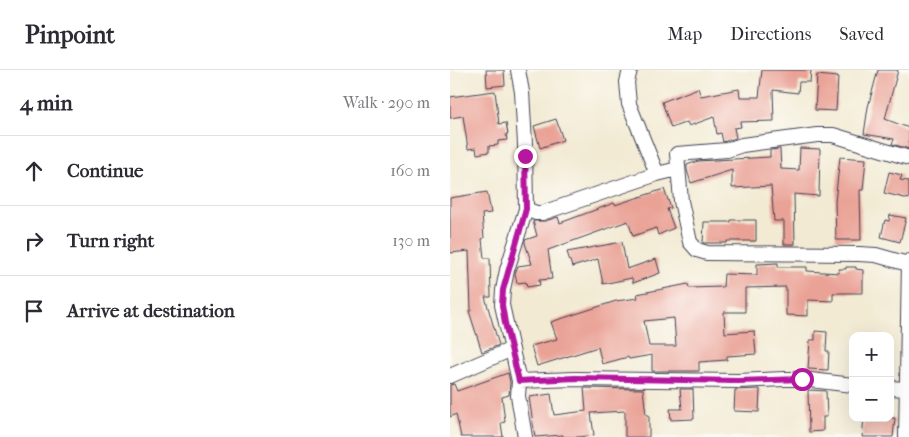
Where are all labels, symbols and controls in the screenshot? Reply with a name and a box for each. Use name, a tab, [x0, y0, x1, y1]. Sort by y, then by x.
text: Pinpoint	[25, 21, 115, 49]
text: Map	[668, 24, 702, 45]
text: Directions	[730, 24, 811, 45]
text: Saved	[839, 24, 884, 45]
text: 4 min	[20, 91, 73, 115]
text: Walk · 290 m	[343, 93, 430, 112]
route end	[514, 145, 537, 168]
icon: ahead	[20, 157, 48, 185]
text: Continue	[67, 160, 143, 182]
text: 160 m	[390, 161, 430, 180]
icon: right	[20, 227, 48, 255]
text: Turn right	[67, 230, 154, 252]
text: 130 m	[392, 231, 430, 250]
icon: arrive	[20, 297, 48, 325]
text: Arrive at destination	[67, 300, 235, 322]
map controls	[849, 332, 894, 422]
button: +	[849, 332, 894, 377]
route start	[791, 368, 814, 391]
button: −	[849, 377, 894, 422]

